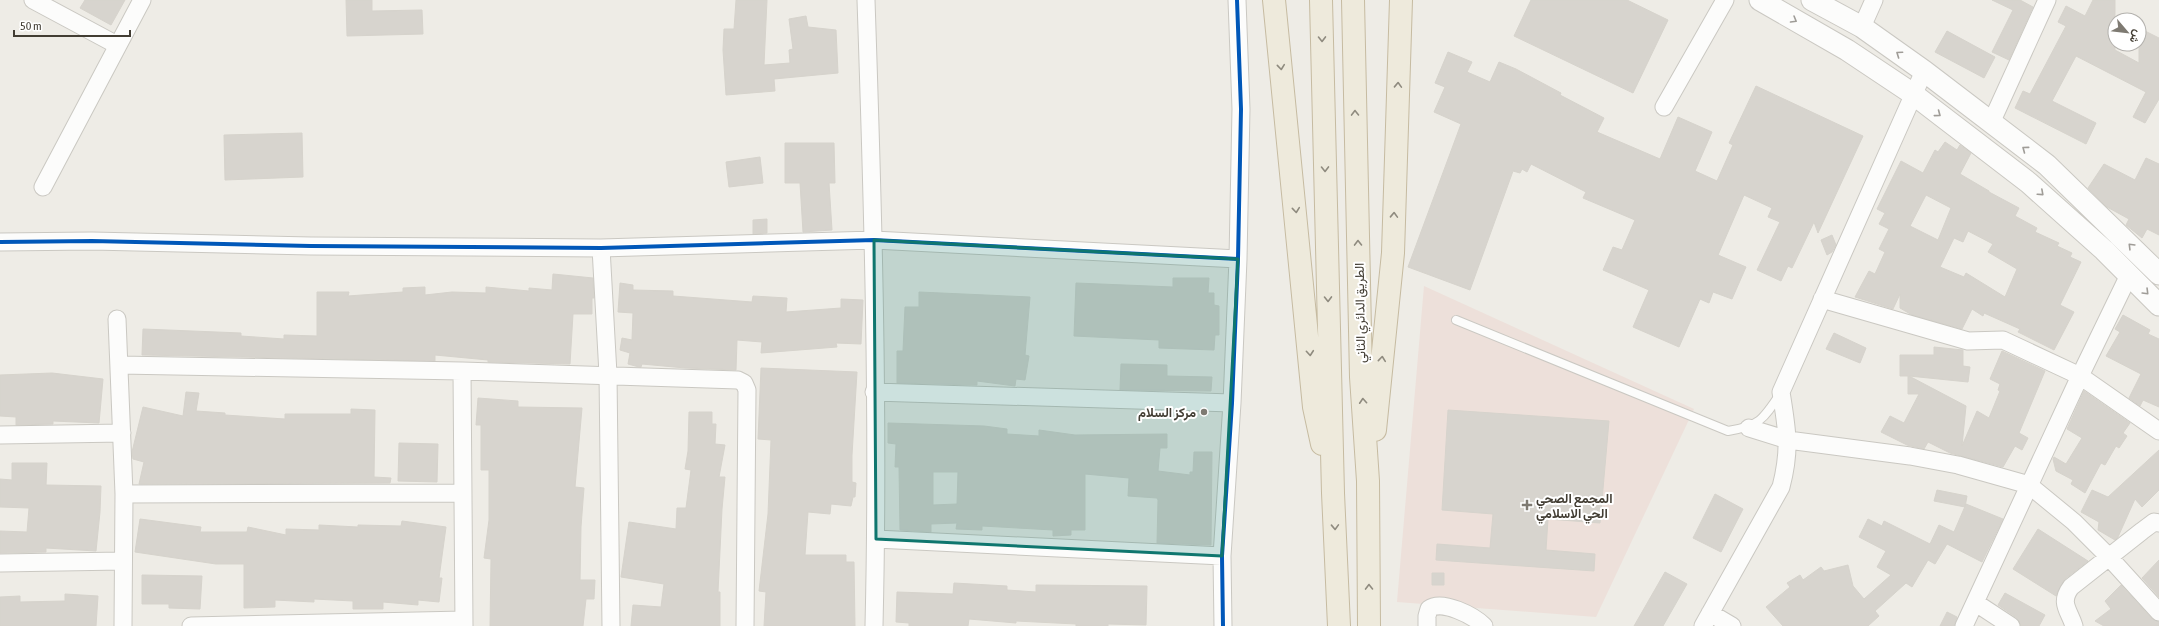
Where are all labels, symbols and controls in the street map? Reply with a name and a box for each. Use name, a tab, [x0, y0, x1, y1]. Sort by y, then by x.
scale bar	[14, 12, 130, 38]
north arrow	[2107, 12, 2147, 52]
one-way arrow	[1790, 15, 1797, 22]
text: 50 m	[20, 19, 42, 33]
text: ش	[2127, 28, 2144, 45]
one-way arrow	[1318, 36, 1326, 42]
one-way arrow	[1897, 52, 1904, 59]
one-way arrow	[1276, 64, 1285, 70]
one-way arrow	[1394, 82, 1403, 88]
one-way arrow	[1934, 109, 1941, 116]
one-way arrow	[1351, 110, 1359, 116]
one-way arrow	[2023, 147, 2030, 154]
one-way arrow	[1321, 166, 1329, 172]
one-way arrow	[2036, 189, 2043, 196]
one-way arrow	[1291, 207, 1300, 213]
one-way arrow	[1390, 212, 1398, 218]
one-way arrow	[1354, 240, 1362, 246]
one-way arrow	[2128, 243, 2136, 251]
street label: الطريق الدائري الثاني	[1352, 263, 1371, 363]
one-way arrow	[2141, 287, 2149, 295]
one-way arrow	[1324, 296, 1333, 302]
one-way arrow	[1306, 350, 1315, 356]
one-way arrow	[1378, 355, 1387, 362]
one-way arrow	[1358, 398, 1367, 404]
place label: مركز السلام	[1138, 405, 1196, 421]
marker: مركز السلام	[1199, 407, 1209, 417]
place label: المجمع الصحي الحي الاسلامي	[1536, 491, 1613, 524]
marker: المجمع الصحي الحي الاسلامي	[1521, 499, 1533, 511]
one-way arrow	[1330, 524, 1339, 530]
one-way arrow	[1365, 584, 1373, 590]

